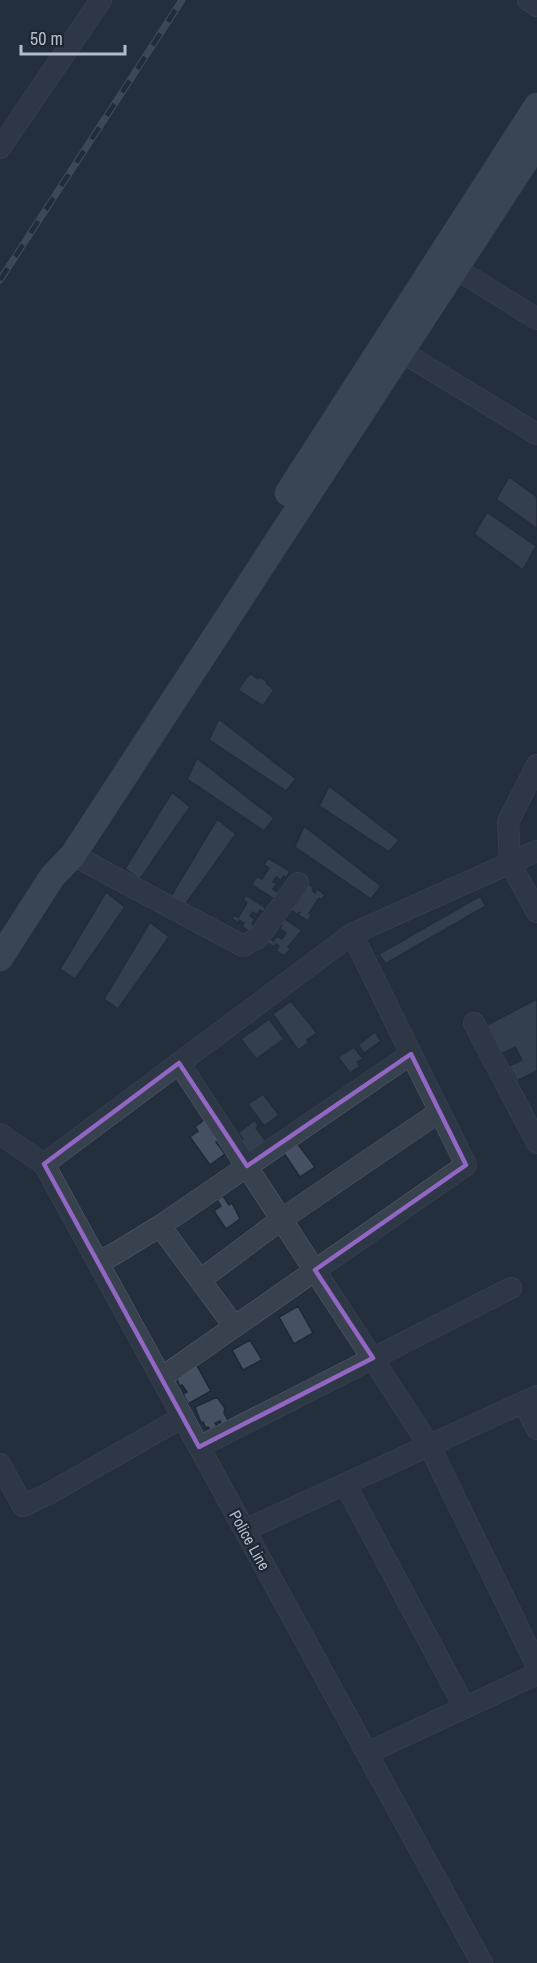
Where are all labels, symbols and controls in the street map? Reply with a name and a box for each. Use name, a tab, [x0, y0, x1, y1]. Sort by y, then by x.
scale bar	[21, 18, 124, 56]
text: 50 m	[30, 26, 63, 51]
street label: Police Line	[224, 1506, 276, 1574]

